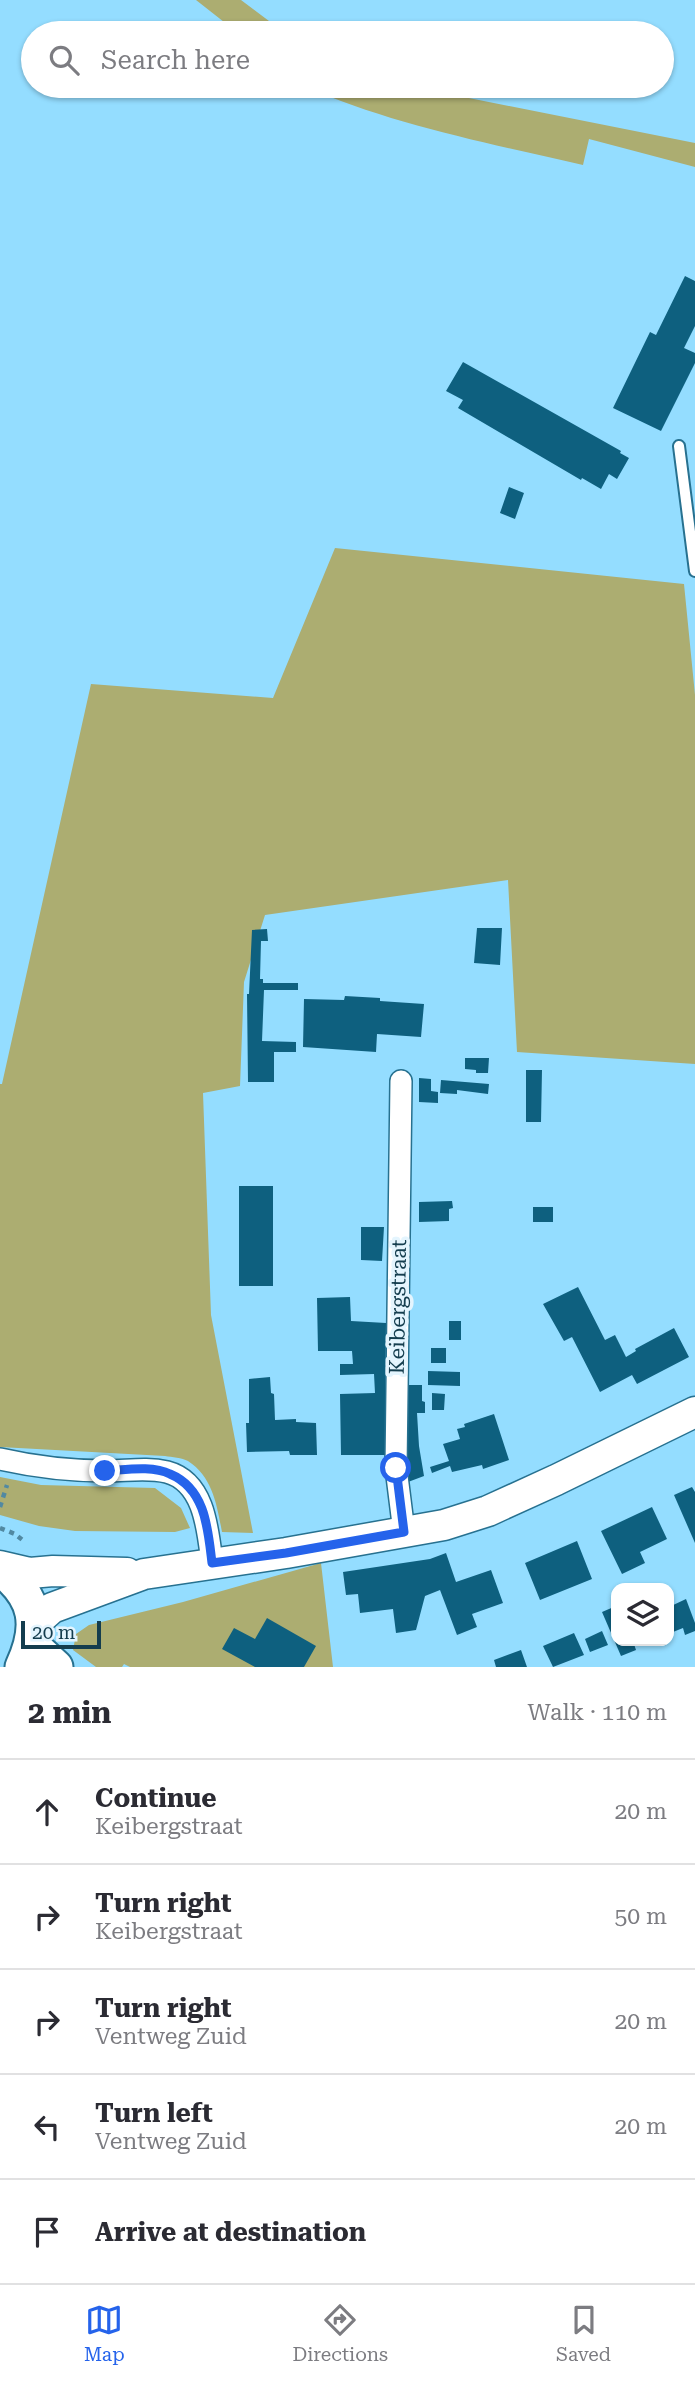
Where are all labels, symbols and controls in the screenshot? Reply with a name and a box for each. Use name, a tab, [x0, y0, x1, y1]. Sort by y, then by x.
search box	[21, 21, 674, 98]
icon: search	[45, 41, 83, 79]
text: Search here	[101, 45, 250, 75]
street label: Keibergstraat	[385, 1239, 411, 1375]
route start	[380, 1452, 411, 1483]
route end	[89, 1455, 120, 1486]
map controls	[611, 1583, 674, 1646]
button: layers	[611, 1583, 674, 1646]
scale bar	[21, 1618, 102, 1650]
text: 20 m	[32, 1621, 75, 1644]
text: 2 min	[28, 1695, 111, 1730]
text: Walk · 110 m	[528, 1699, 667, 1726]
text: Continue	[95, 1783, 217, 1813]
icon: ahead	[28, 1793, 66, 1831]
text: 20 m	[614, 1798, 667, 1825]
text: Keibergstraat	[95, 1813, 243, 1840]
text: Turn right	[95, 1888, 231, 1918]
icon: right	[28, 1898, 66, 1936]
text: 50 m	[614, 1903, 667, 1930]
text: Keibergstraat	[95, 1918, 243, 1945]
text: Turn right	[95, 1993, 231, 2023]
icon: right	[28, 2003, 66, 2041]
text: 20 m	[614, 2008, 667, 2035]
text: Ventweg Zuid	[95, 2023, 247, 2050]
text: Turn left	[95, 2098, 213, 2128]
icon: left	[28, 2108, 66, 2146]
text: 20 m	[614, 2113, 667, 2140]
text: Ventweg Zuid	[95, 2128, 247, 2155]
icon: arrive	[28, 2213, 66, 2251]
text: Arrive at destination	[95, 2217, 366, 2247]
tab: Map	[84, 2301, 125, 2366]
tab: Directions	[292, 2301, 388, 2366]
tab: Saved	[556, 2301, 611, 2366]

